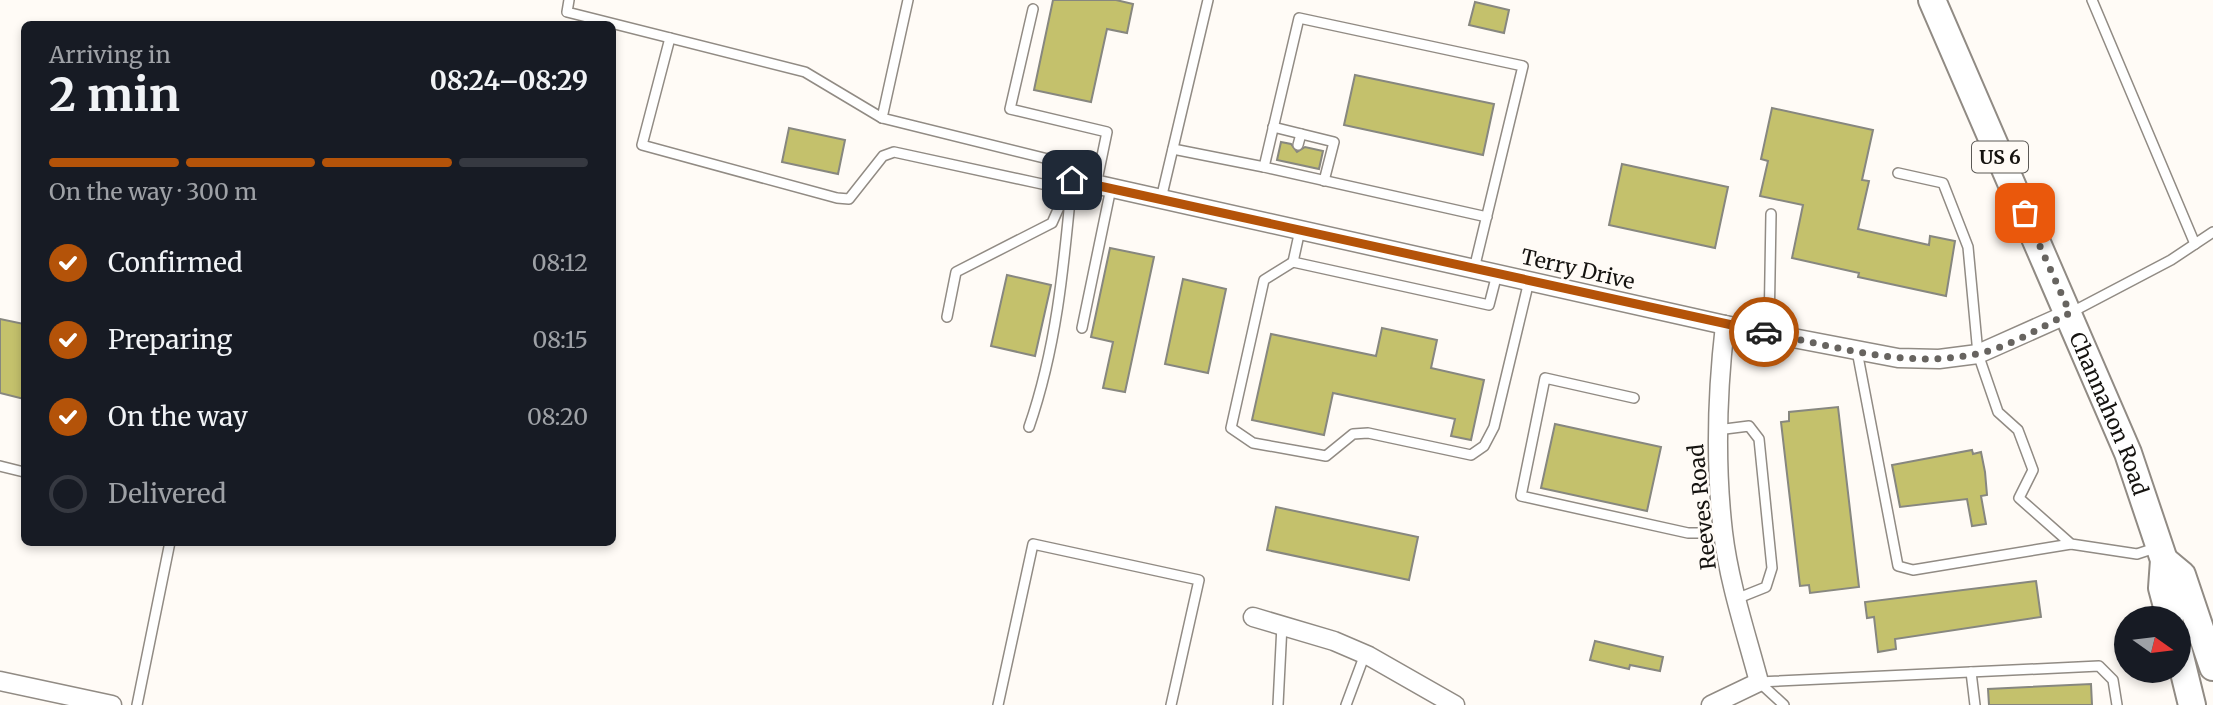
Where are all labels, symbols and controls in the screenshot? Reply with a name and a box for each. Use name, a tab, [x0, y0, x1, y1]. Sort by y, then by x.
text: Arriving in	[49, 40, 171, 69]
text: 08:24–08:29	[430, 64, 588, 97]
text: 2 min	[49, 66, 180, 124]
road number: US 6	[1972, 141, 2028, 172]
pin	[1042, 150, 1102, 210]
icon: home	[1053, 161, 1091, 199]
text: On the way · 300 m	[49, 177, 257, 206]
pin	[1995, 183, 2055, 243]
icon: bag	[2006, 194, 2044, 232]
street label: Terry Drive	[1518, 243, 1638, 295]
icon: check	[49, 244, 87, 282]
text: Confirmed	[108, 246, 243, 279]
text: 08:12	[532, 248, 588, 277]
courier	[1729, 297, 1799, 367]
icon: car	[1745, 313, 1783, 351]
icon: check	[49, 321, 87, 359]
text: Preparing	[108, 323, 232, 356]
text: 08:15	[532, 325, 588, 354]
street label: Channahon Road	[2064, 328, 2155, 499]
icon: check	[49, 398, 87, 436]
text: On the way	[108, 400, 248, 433]
text: 08:20	[527, 402, 588, 431]
street label: Reeves Road	[1682, 443, 1722, 571]
text: Delivered	[108, 477, 227, 510]
north arrow	[2114, 606, 2191, 682]
map controls	[2114, 606, 2191, 683]

